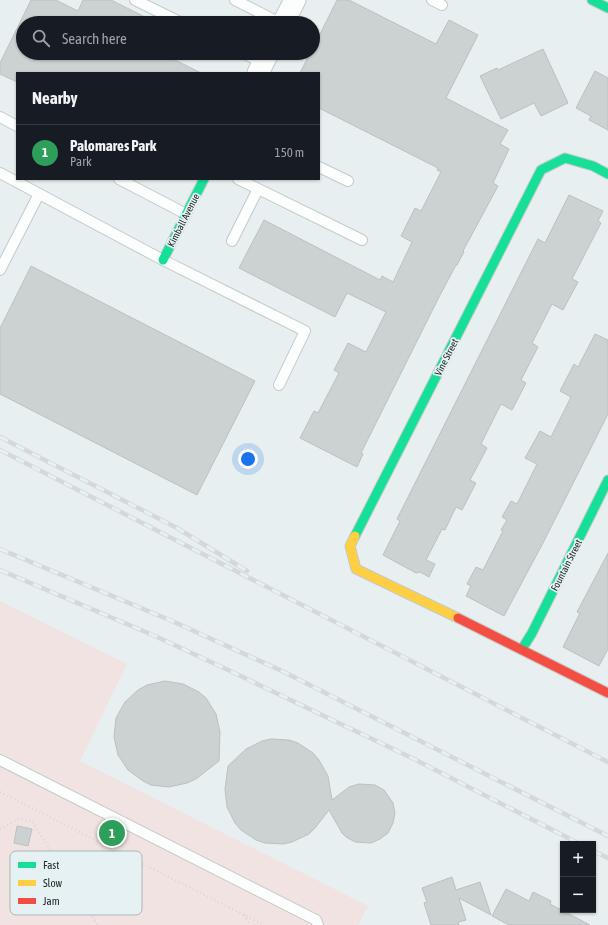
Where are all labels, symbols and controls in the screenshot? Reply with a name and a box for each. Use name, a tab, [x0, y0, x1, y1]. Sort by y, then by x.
search box	[16, 16, 320, 60]
icon: search	[30, 27, 52, 49]
text: Search here	[62, 30, 127, 47]
text: Nearby	[32, 88, 78, 108]
text: Palomares Park	[70, 137, 156, 154]
text: 1	[42, 145, 48, 160]
text: 150 m	[275, 145, 304, 160]
text: Park	[70, 154, 92, 169]
street label: Kimball Avenue	[165, 191, 202, 249]
street label: Vine Street	[432, 337, 460, 378]
your location	[238, 449, 258, 469]
street label: Fountain Street	[549, 538, 584, 593]
pin: 1	[99, 818, 125, 848]
map controls	[560, 841, 596, 913]
button: +	[560, 841, 596, 877]
legend	[10, 851, 142, 915]
text: Fast	[43, 859, 59, 871]
text: Slow	[43, 877, 62, 889]
button: −	[560, 877, 596, 913]
text: Jam	[43, 895, 60, 907]

